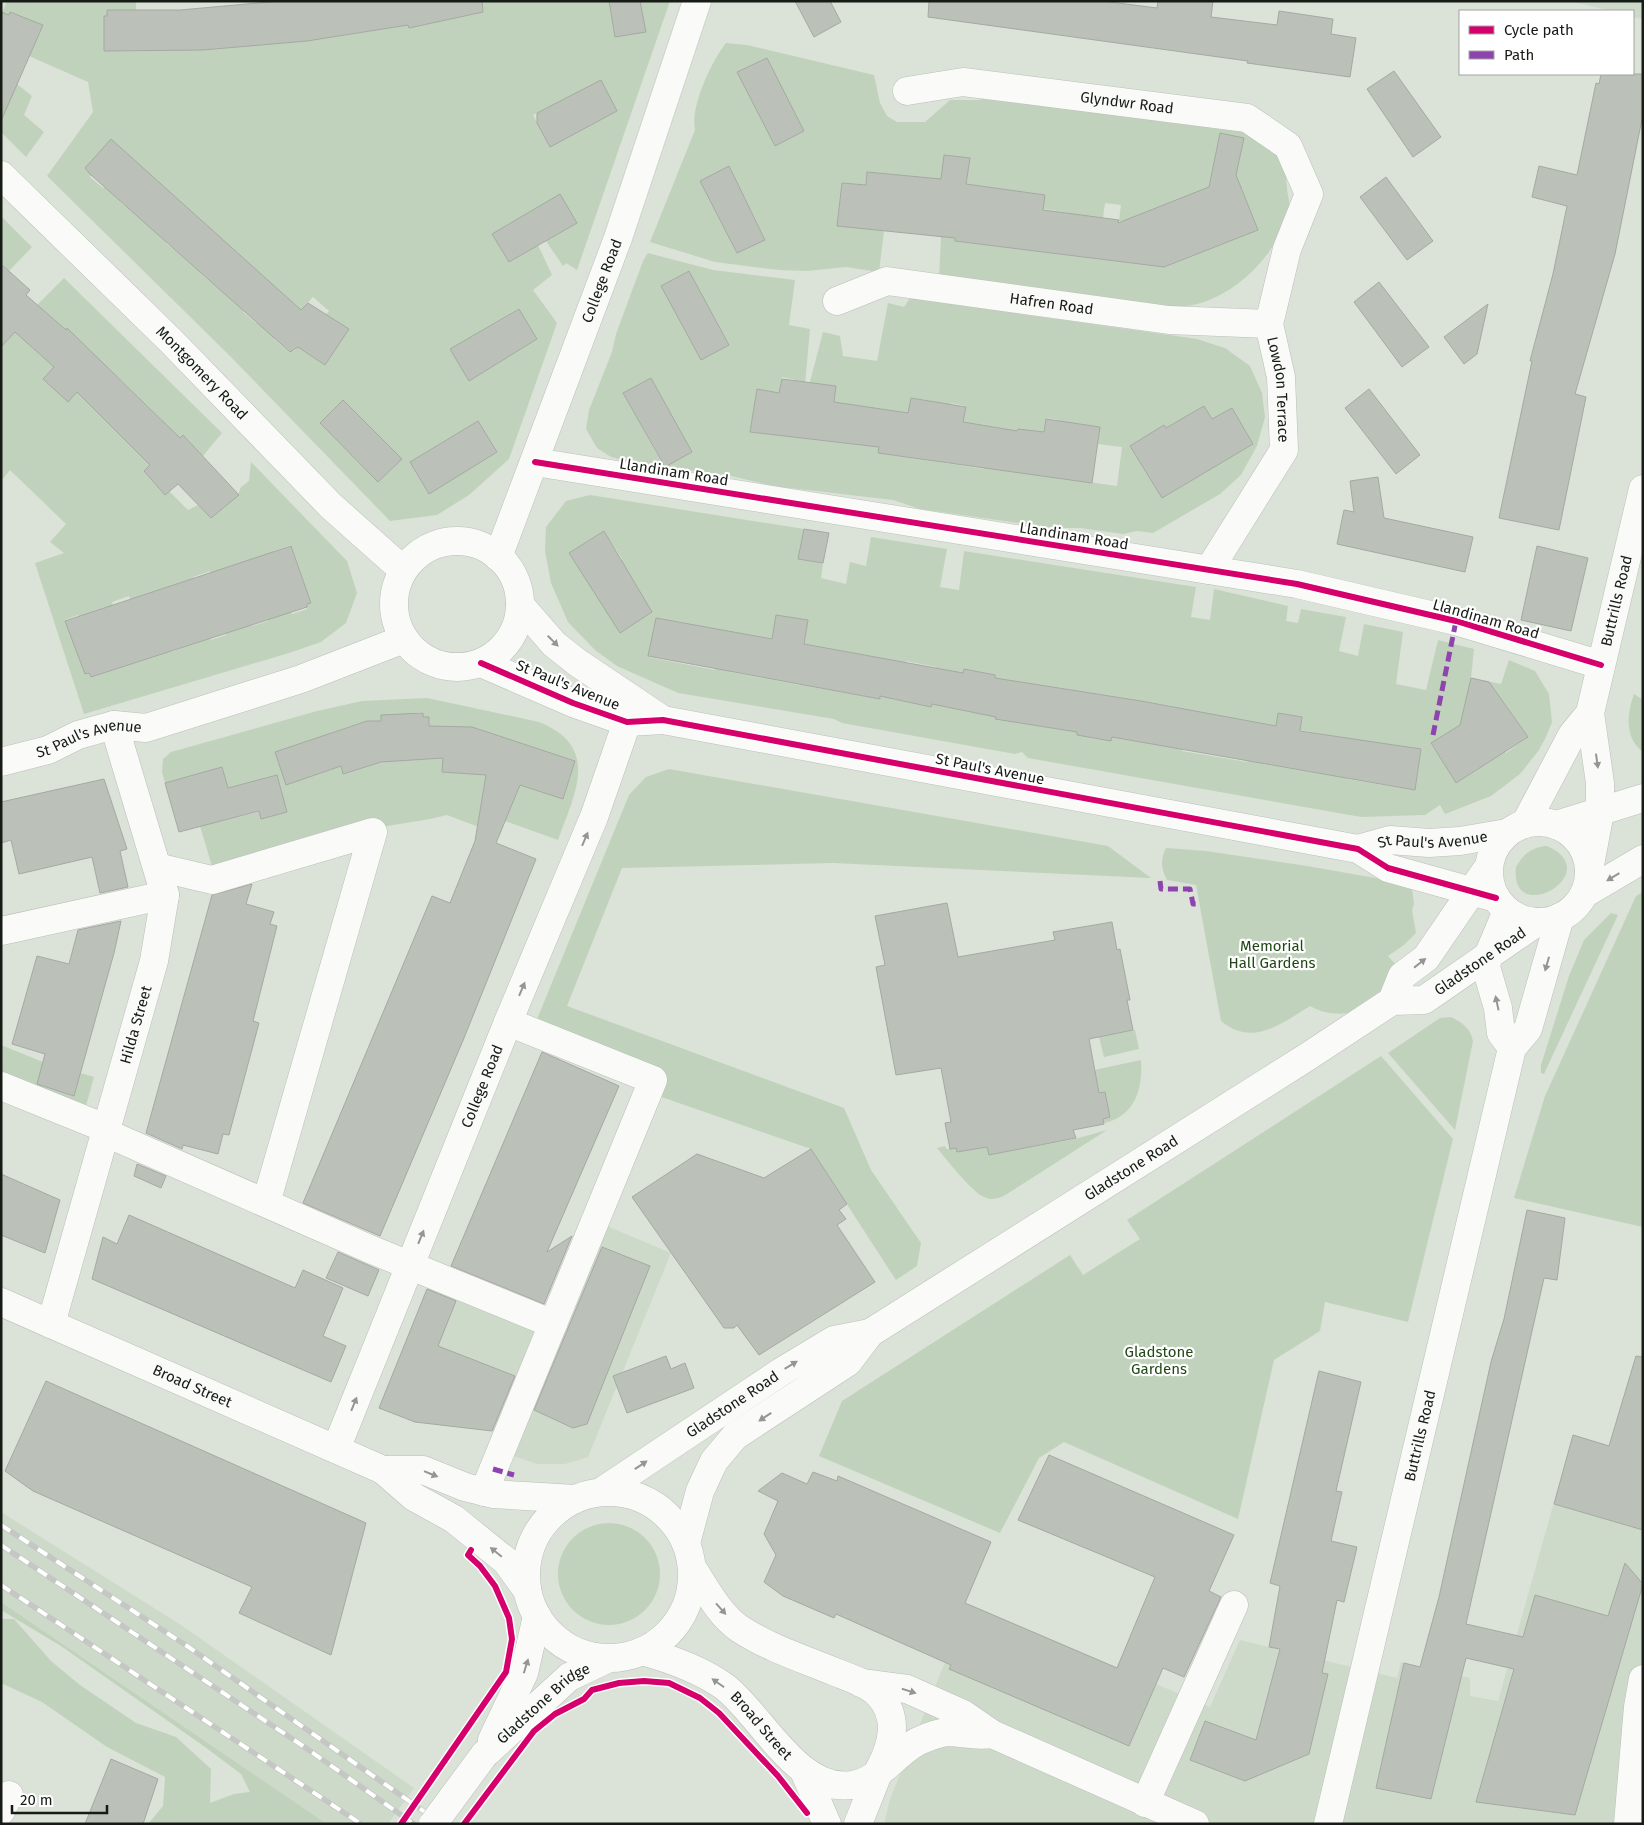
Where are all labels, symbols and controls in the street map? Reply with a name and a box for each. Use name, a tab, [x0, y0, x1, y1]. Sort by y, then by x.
legend	[1459, 10, 1634, 75]
text: Cycle path	[1504, 21, 1574, 39]
text: Path	[1504, 46, 1534, 64]
street label: Glyndwr Road	[1079, 88, 1175, 118]
street label: College Road	[578, 236, 626, 325]
street label: Hafren Road	[1009, 289, 1095, 318]
street label: Montgomery Road	[152, 322, 251, 424]
street label: Lowdon Terrace	[1263, 335, 1293, 443]
street label: Llandinam Road	[618, 454, 730, 490]
street label: Llandinam Road	[1018, 518, 1130, 554]
street label: Buttrills Road	[1597, 553, 1636, 648]
street label: Llandinam Road	[1431, 595, 1541, 643]
one-way arrow	[546, 635, 558, 647]
street label: St Paul's Avenue	[513, 656, 623, 714]
street label: St Paul's Avenue	[34, 716, 143, 762]
street label: St Paul's Avenue	[934, 750, 1046, 788]
one-way arrow	[1593, 754, 1601, 770]
street label: St Paul's Avenue	[1376, 827, 1489, 852]
one-way arrow	[581, 831, 589, 846]
one-way arrow	[1607, 872, 1620, 881]
street label: Gladstone Road	[1431, 923, 1530, 999]
park label: Memorial Hall Gardens	[1229, 937, 1315, 972]
one-way arrow	[1413, 957, 1426, 968]
one-way arrow	[1542, 957, 1550, 972]
one-way arrow	[518, 981, 526, 996]
street label: Hilda Street	[116, 983, 156, 1066]
one-way arrow	[1492, 995, 1500, 1011]
street label: College Road	[457, 1042, 507, 1131]
street label: Gladstone Road	[1081, 1132, 1181, 1204]
one-way arrow	[417, 1229, 425, 1244]
park label: Gladstone Gardens	[1125, 1343, 1193, 1378]
street label: Broad Street	[150, 1361, 235, 1412]
one-way arrow	[785, 1361, 798, 1370]
street label: Gladstone Road	[683, 1367, 782, 1442]
street label: Buttrills Road	[1401, 1388, 1440, 1483]
one-way arrow	[350, 1397, 358, 1411]
one-way arrow	[758, 1412, 771, 1422]
one-way arrow	[635, 1460, 648, 1470]
one-way arrow	[424, 1470, 438, 1478]
one-way arrow	[490, 1547, 503, 1558]
one-way arrow	[715, 1602, 727, 1614]
one-way arrow	[522, 1658, 530, 1673]
street label: Gladstone Bridge	[493, 1659, 593, 1748]
one-way arrow	[711, 1678, 725, 1688]
street label: Broad Street	[727, 1688, 796, 1764]
one-way arrow	[901, 1688, 916, 1695]
scale bar	[12, 1782, 108, 1814]
text: 20 m	[20, 1791, 53, 1809]

